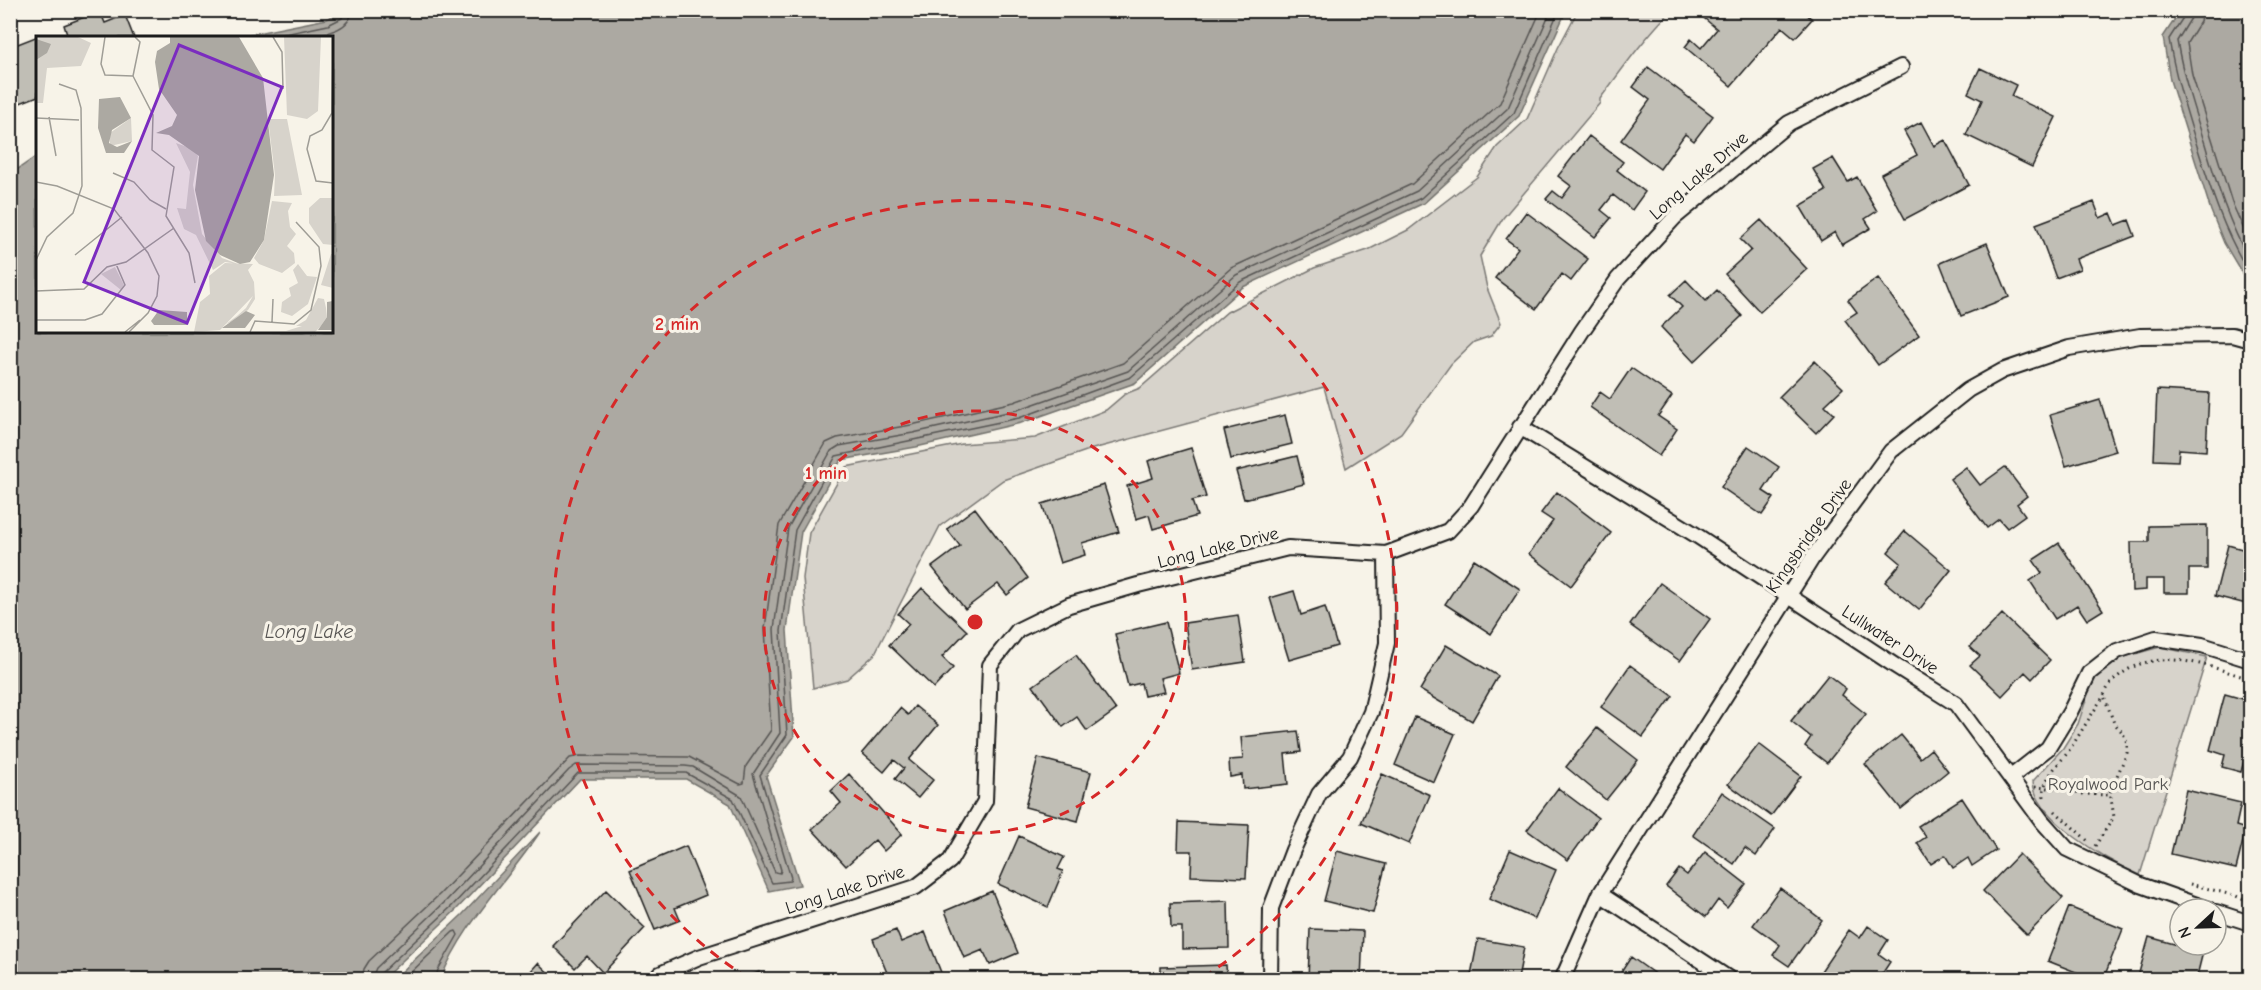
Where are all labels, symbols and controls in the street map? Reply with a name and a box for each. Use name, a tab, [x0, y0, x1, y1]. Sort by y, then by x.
inset map	[36, 36, 333, 333]
street label: Long Lake Drive	[1645, 127, 1753, 225]
text: 2 min	[655, 314, 699, 335]
text: 1 min	[805, 463, 847, 484]
street label: Kingsbridge Drive	[1762, 475, 1856, 597]
street label: Long Lake Drive	[1155, 523, 1281, 573]
street label: Lullwater Drive	[1838, 601, 1942, 679]
centre of rings	[965, 612, 985, 632]
water label: Long Lake	[265, 620, 353, 643]
park label: Royalwood Park	[2048, 774, 2169, 795]
street label: Long Lake Drive	[783, 861, 907, 919]
north arrow	[2168, 897, 2228, 957]
text: N	[2175, 924, 2195, 940]

